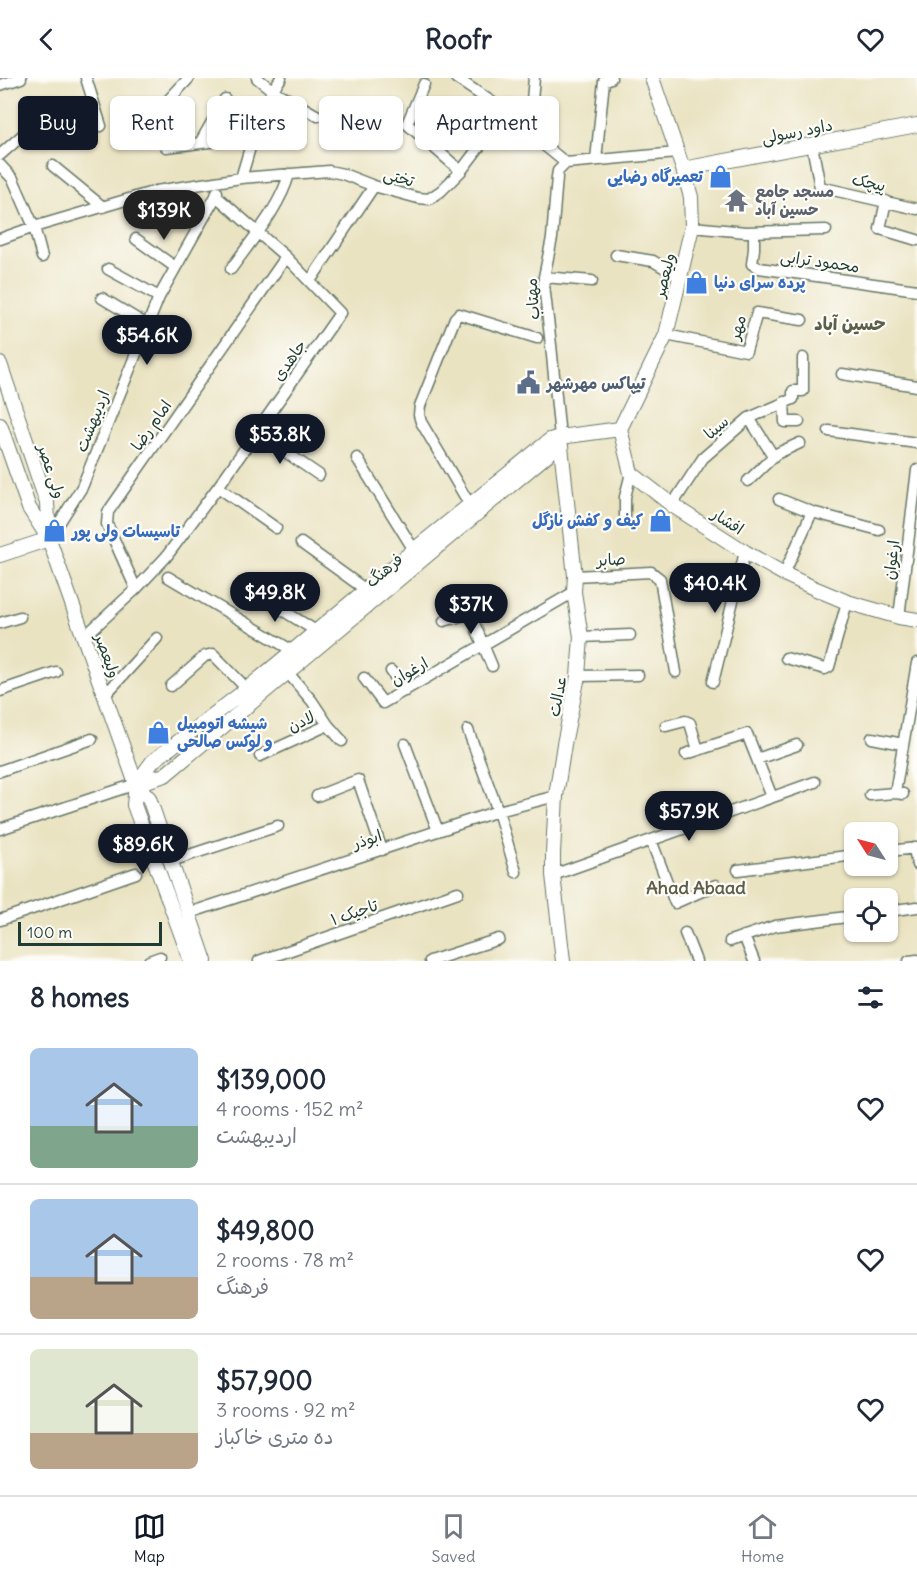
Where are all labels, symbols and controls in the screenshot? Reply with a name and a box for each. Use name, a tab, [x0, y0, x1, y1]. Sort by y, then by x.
text: Roofr	[425, 22, 492, 56]
icon: back	[30, 23, 63, 56]
icon: heart	[854, 23, 887, 56]
chip: Buy	[18, 96, 98, 150]
chip: Rent	[110, 96, 195, 150]
chip: Filters	[207, 96, 307, 150]
chip: New	[319, 96, 403, 150]
chip: Apartment	[415, 96, 559, 150]
street label: داود رسولی	[760, 114, 835, 149]
street label: تختی	[381, 163, 417, 192]
shop icon: تعمیرگاه رضایی	[708, 163, 734, 189]
place label: تعمیرگاه رضایی	[607, 166, 704, 187]
street label: پیچک	[850, 169, 888, 196]
place label: مسجد جامع حسین آباد	[755, 181, 834, 219]
temple icon: مسجد جامع حسین آباد	[724, 187, 750, 213]
pin: $139K	[122, 190, 206, 241]
text: $139K	[137, 197, 191, 222]
street label: محمود ترابی	[779, 246, 861, 277]
street label: ولیعصر	[648, 251, 679, 301]
shop icon: پرده سرای دنیا	[683, 269, 709, 295]
place label: پرده سرای دنیا	[714, 272, 806, 293]
street label: مهتاب	[521, 277, 543, 321]
street label: مهر	[723, 312, 750, 343]
district label: حسین آباد	[814, 312, 886, 335]
pin: $54.6K	[98, 315, 196, 366]
text: $54.6K	[116, 322, 178, 347]
street label: جاهدی	[268, 335, 310, 385]
public building icon: تیپاکس مهرشهر	[516, 370, 542, 396]
place label: تیپاکس مهرشهر	[545, 373, 647, 394]
street label: اردیبهشت	[71, 387, 113, 455]
street label: امام رضا	[126, 396, 178, 456]
street label: سینا	[699, 411, 733, 443]
pin: $53.8K	[231, 414, 329, 465]
text: $53.8K	[249, 421, 311, 446]
street label: ولی عصر	[32, 439, 70, 501]
street label: افشار	[707, 502, 748, 539]
shop icon: کیف و کفش نازگل	[648, 507, 674, 533]
place label: کیف و کفش نازگل	[532, 510, 643, 531]
shop icon: تاسیسات ولی پور	[41, 518, 67, 544]
place label: تاسیسات ولی پور	[70, 521, 181, 542]
street label: ارغوان	[879, 539, 904, 581]
street label: صابر	[594, 548, 626, 570]
street label: فرهنگ	[361, 549, 407, 591]
pin: $40.4K	[666, 563, 764, 614]
text: $40.4K	[683, 570, 747, 595]
pin: $49.8K	[226, 572, 324, 623]
text: $49.8K	[244, 579, 306, 604]
pin: $37K	[435, 584, 507, 635]
text: $37K	[449, 591, 493, 616]
street label: ولیعصر	[90, 630, 125, 681]
street label: ارغوان	[387, 652, 432, 691]
street label: عدالت	[543, 674, 571, 718]
street label: لادن	[284, 706, 318, 736]
place label: شیشه اتومبیل و لوکس صالحی	[177, 713, 273, 753]
shop icon: شیشه اتومبیل و لوکس صالحی	[146, 719, 172, 745]
pin: $57.9K	[640, 791, 738, 842]
text: $57.9K	[659, 798, 719, 823]
north arrow	[844, 822, 898, 876]
map controls	[844, 822, 898, 942]
pin: $89.6K	[94, 824, 192, 875]
street label: ابوذر	[348, 825, 385, 855]
text: $89.6K	[112, 831, 174, 856]
district label: Ahad Abaad	[646, 876, 746, 899]
button: locate	[844, 888, 898, 942]
street label: تاجیک ۱	[328, 895, 381, 929]
scale bar	[18, 919, 162, 947]
text: 100 m	[27, 922, 72, 942]
text: 8 homes	[30, 981, 129, 1014]
icon: filters	[854, 981, 887, 1014]
text: $139,000	[216, 1063, 326, 1096]
icon: home	[78, 1072, 150, 1144]
icon: heart	[854, 1092, 887, 1125]
text: 4 rooms · 152 m²	[216, 1096, 364, 1121]
text: اردیبهشت	[216, 1123, 297, 1148]
text: $49,800	[216, 1214, 315, 1247]
icon: home	[78, 1223, 150, 1295]
icon: heart	[854, 1243, 887, 1276]
text: 2 rooms · 78 m²	[216, 1247, 354, 1272]
text: فرهنگ	[216, 1274, 269, 1299]
text: $57,900	[216, 1364, 313, 1397]
icon: home	[78, 1373, 150, 1445]
icon: heart	[854, 1393, 887, 1426]
text: 3 rooms · 92 m²	[216, 1397, 355, 1422]
text: ده متری خاکباز	[216, 1424, 333, 1449]
tab: Map	[133, 1510, 166, 1566]
tab: Saved	[432, 1510, 475, 1566]
tab: Home	[741, 1510, 784, 1566]

